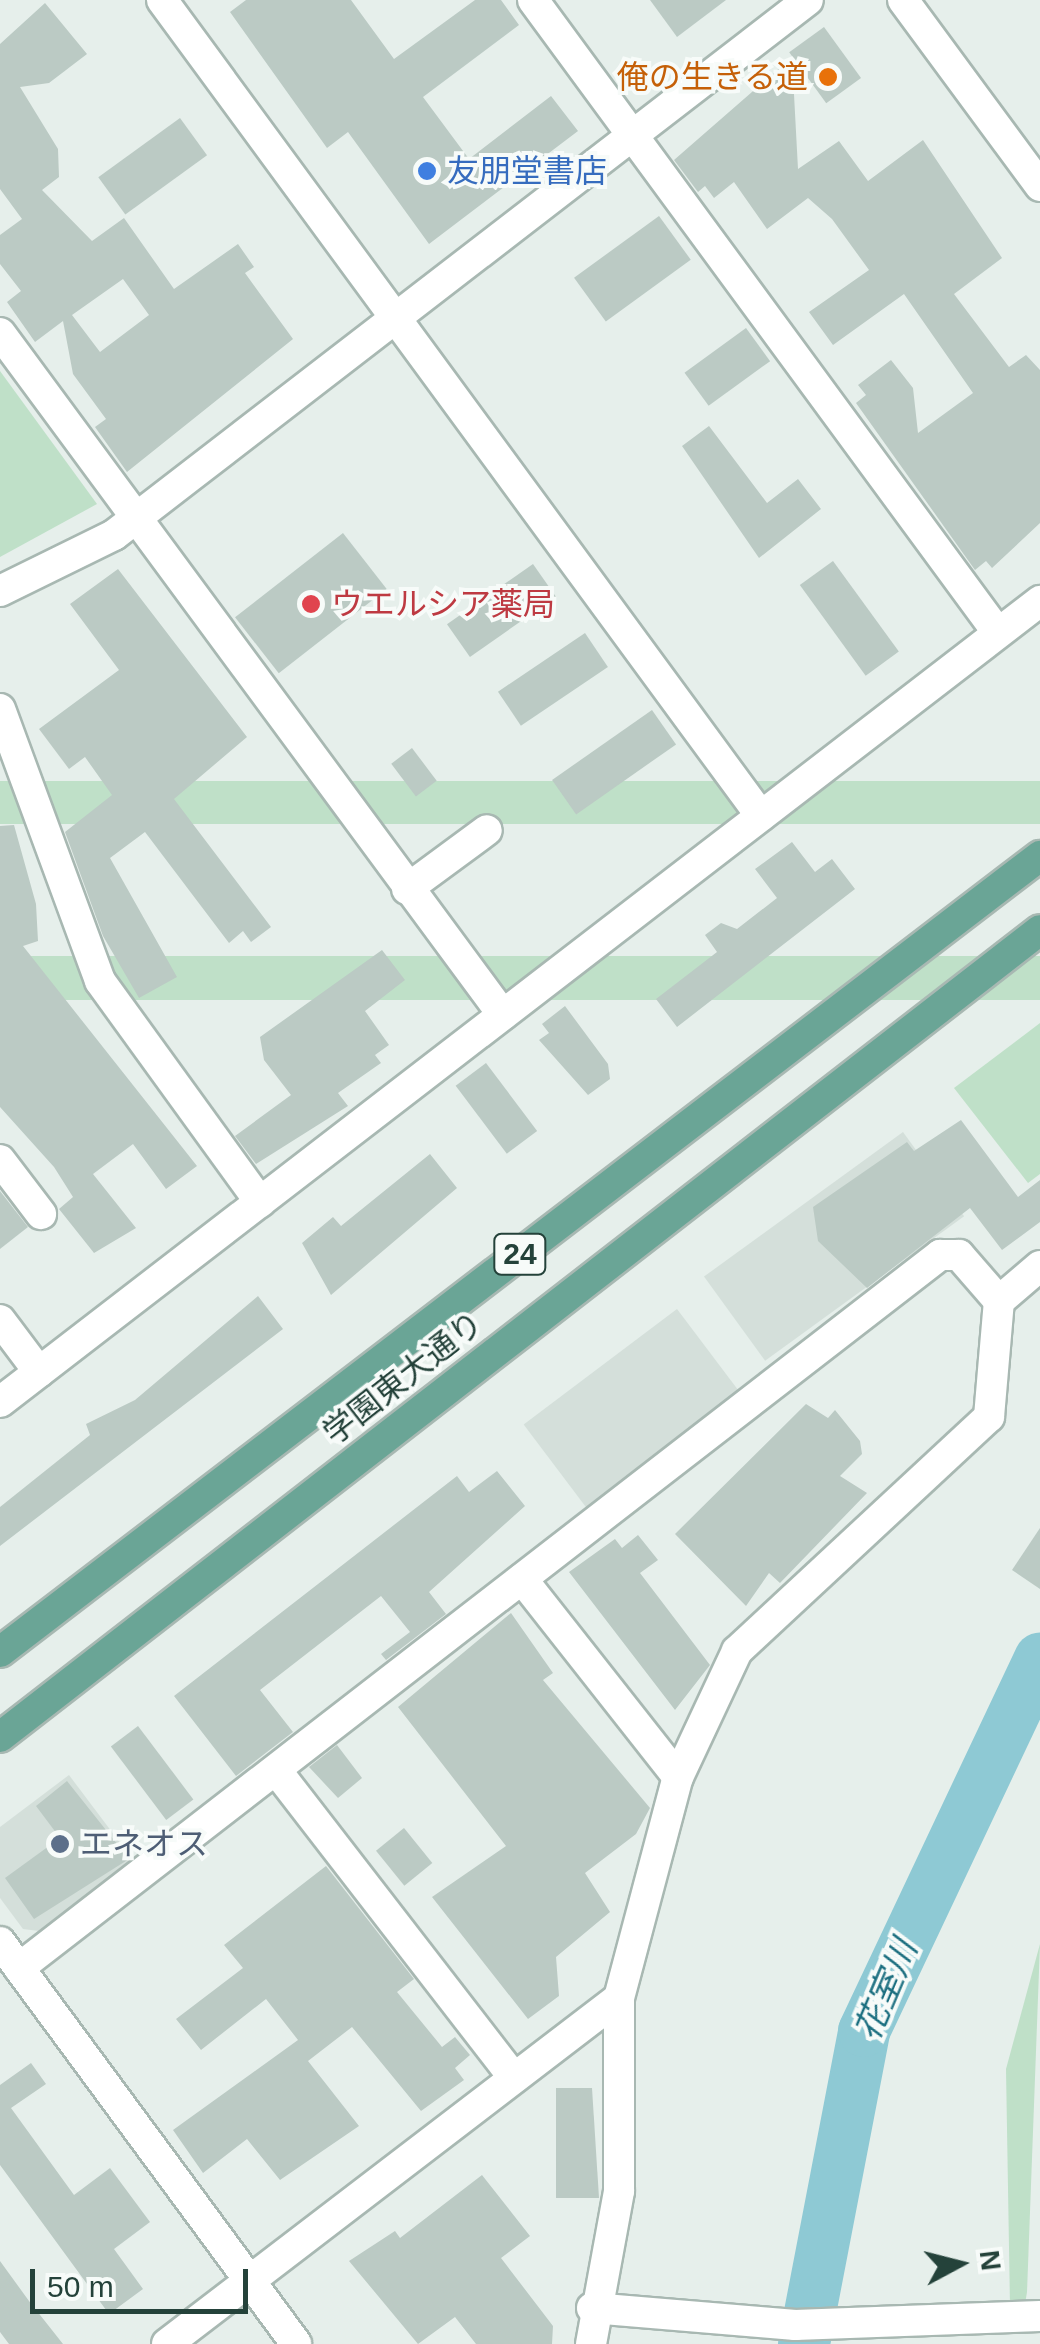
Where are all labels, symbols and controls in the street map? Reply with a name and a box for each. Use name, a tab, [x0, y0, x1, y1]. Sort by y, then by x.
place label: 俺の生きる道	[616, 58, 808, 96]
marker: 俺の生きる道	[817, 66, 839, 88]
place label: 友朋堂書店	[447, 152, 607, 190]
marker: 友朋堂書店	[416, 160, 438, 182]
place label: ウエルシア薬局	[331, 585, 555, 623]
marker: ウエルシア薬局	[300, 593, 322, 615]
road number: 24	[492, 1229, 548, 1279]
street label: 学園東大通り	[316, 1304, 490, 1452]
place label: エネオス	[80, 1825, 208, 1863]
marker: エネオス	[49, 1833, 71, 1855]
water label: 花室川	[846, 1933, 926, 2047]
north arrow	[910, 2214, 1010, 2314]
text: N	[974, 2248, 1007, 2272]
scale bar	[35, 2249, 252, 2311]
text: 50 m	[47, 2270, 114, 2303]

